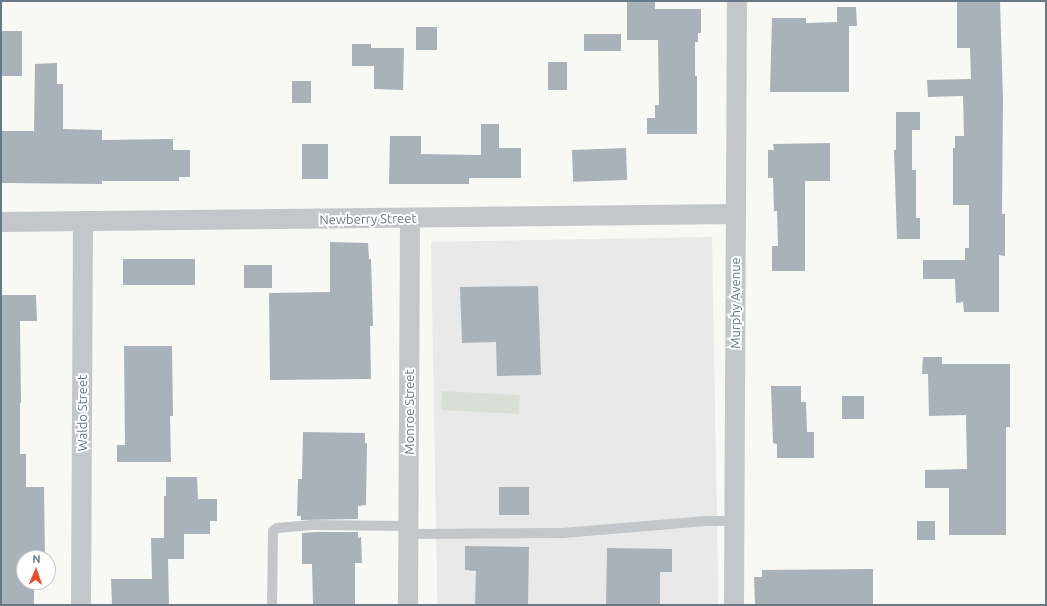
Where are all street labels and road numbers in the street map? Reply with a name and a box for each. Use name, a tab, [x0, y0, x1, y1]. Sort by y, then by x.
street label: Newberry Street	[319, 210, 417, 228]
street label: Murphy Avenue	[727, 257, 743, 349]
street label: Monroe Street	[401, 369, 417, 455]
street label: Waldo Street	[74, 375, 90, 451]

